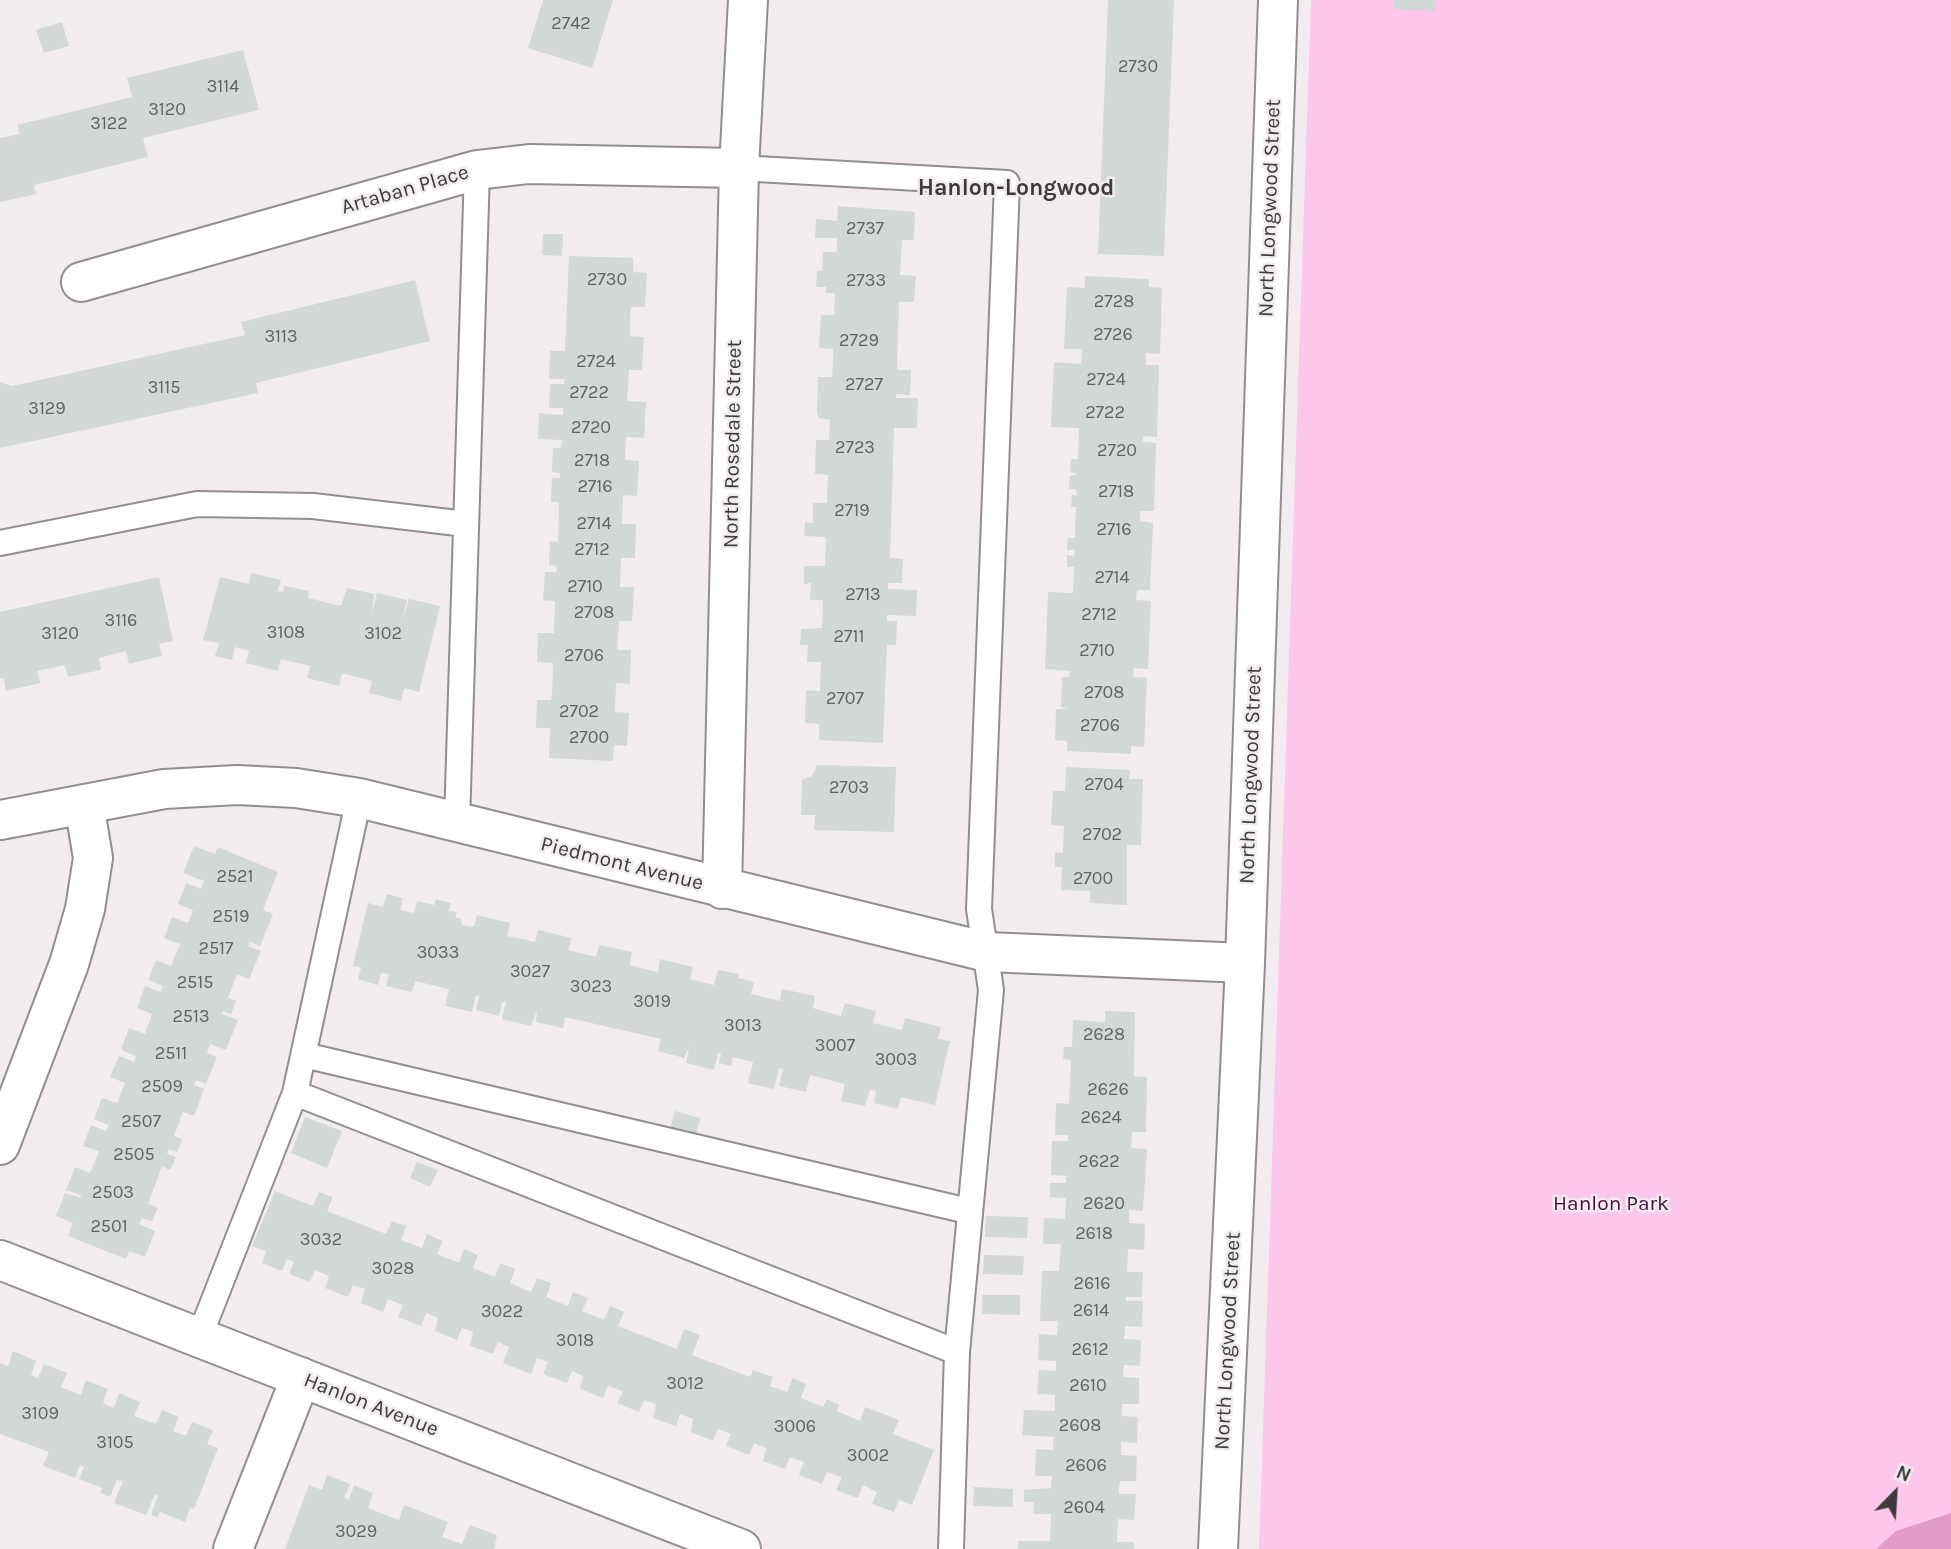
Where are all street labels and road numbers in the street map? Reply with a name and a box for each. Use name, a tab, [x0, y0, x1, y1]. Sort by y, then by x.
street label: North Longwood Street	[1254, 99, 1286, 317]
street label: Artaban Place	[338, 160, 472, 220]
street label: North Rosedale Street	[719, 340, 747, 548]
street label: North Longwood Street	[1235, 666, 1267, 884]
street label: Piedmont Avenue	[538, 832, 706, 896]
street label: North Longwood Street	[1210, 1231, 1246, 1451]
street label: Hanlon Avenue	[300, 1368, 442, 1442]

